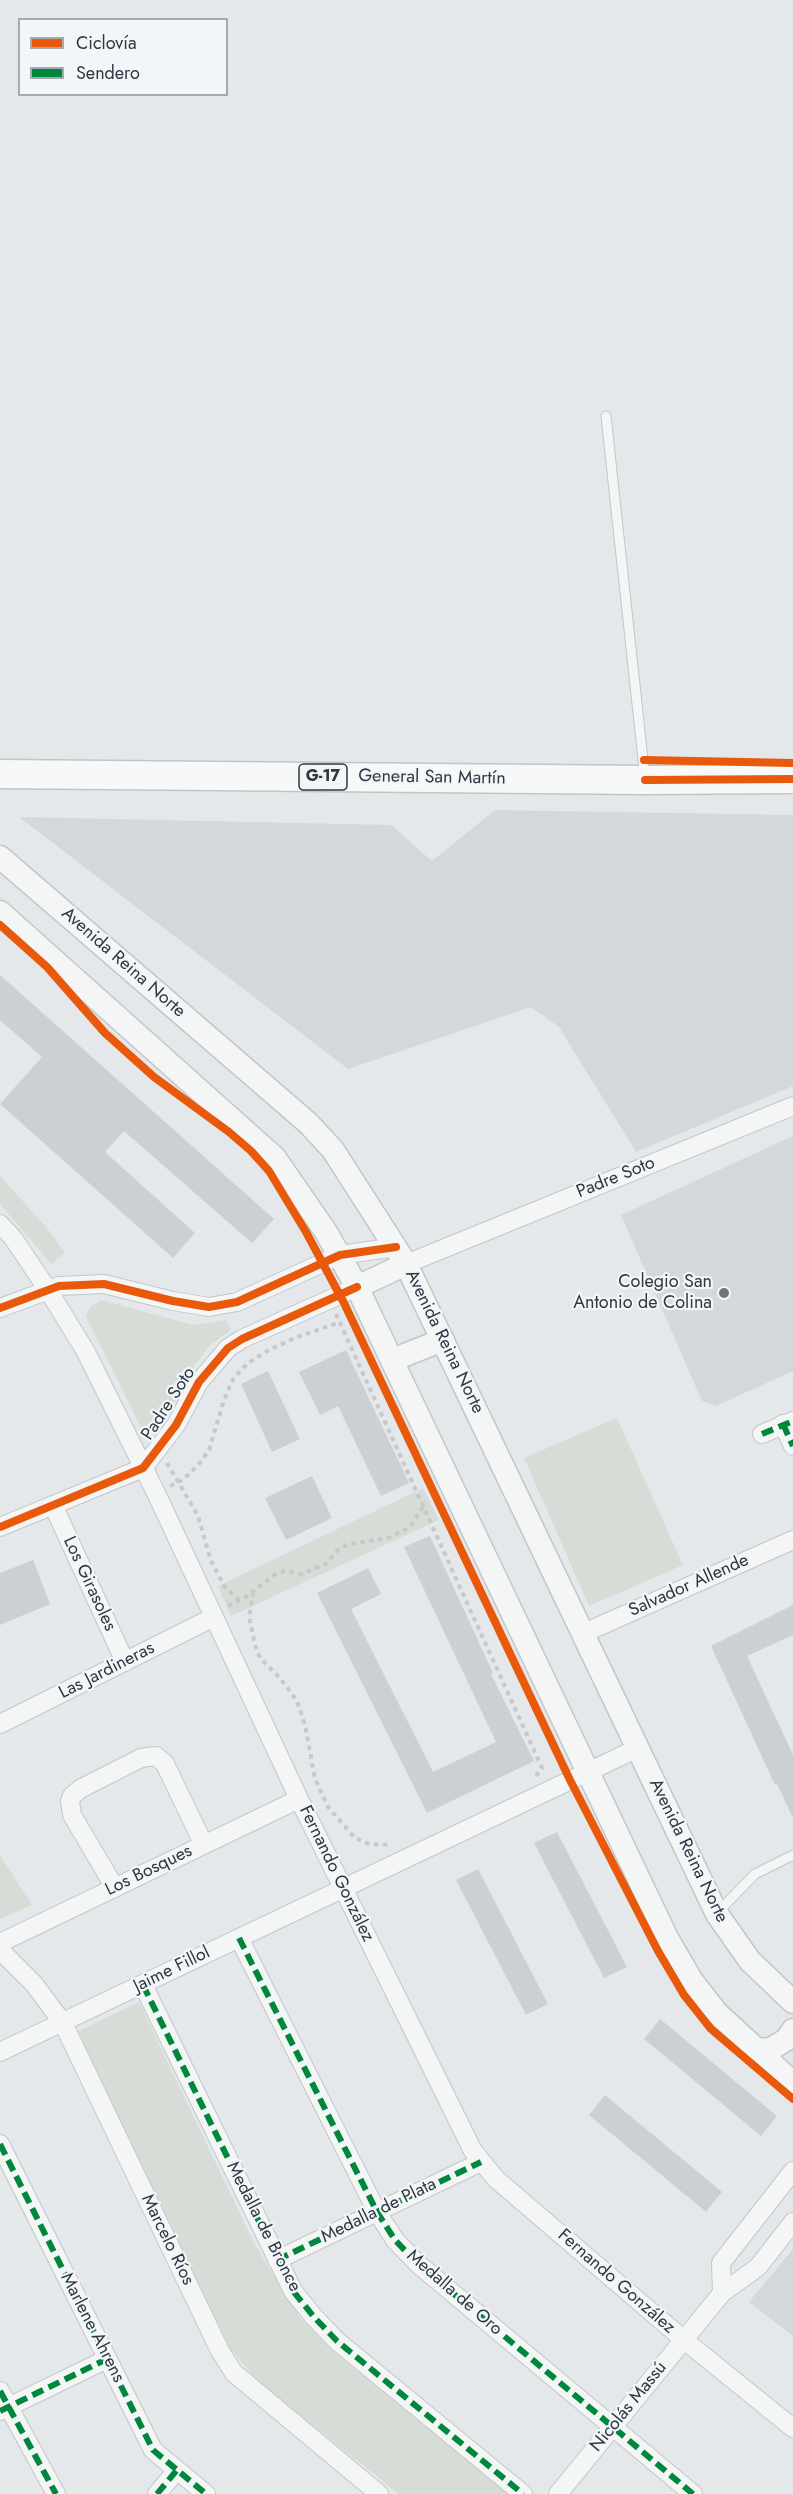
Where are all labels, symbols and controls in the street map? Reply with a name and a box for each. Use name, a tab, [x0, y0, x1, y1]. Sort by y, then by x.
legend	[18, 18, 228, 96]
text: Ciclovía	[76, 30, 137, 56]
text: Sendero	[76, 60, 140, 86]
road number: G-17	[299, 764, 347, 790]
street label: General San Martín	[358, 766, 506, 790]
street label: Avenida Reina Norte	[57, 903, 189, 1023]
street label: Padre Soto	[574, 1153, 658, 1203]
street label: Avenida Reina Norte	[400, 1267, 488, 1417]
place label: Colegio San Antonio de Colina	[573, 1272, 712, 1314]
marker: Colegio San Antonio de Colina	[717, 1286, 731, 1300]
street label: Padre Soto	[137, 1363, 201, 1445]
street label: Los Girasoles	[58, 1533, 120, 1635]
street label: Salvador Allende	[626, 1550, 752, 1622]
street label: Las Jardineras	[56, 1638, 158, 1704]
street label: Avenida Reina Norte	[644, 1776, 732, 1926]
street label: Fernando González	[294, 1802, 378, 1946]
street label: Los Bosques	[102, 1841, 196, 1901]
street label: Jaime Fillol	[130, 1942, 214, 1998]
street label: Medalla de Bronce	[221, 2158, 305, 2296]
street label: Medalla de Plata	[318, 2174, 440, 2248]
street label: Marcelo Ríos	[136, 2191, 198, 2289]
street label: Fernando González	[553, 2225, 679, 2339]
street label: Medalla de Oro	[402, 2245, 506, 2341]
street label: Marlene Ahrens	[55, 2270, 129, 2386]
street label: Nicolás Massú	[586, 2358, 672, 2456]

